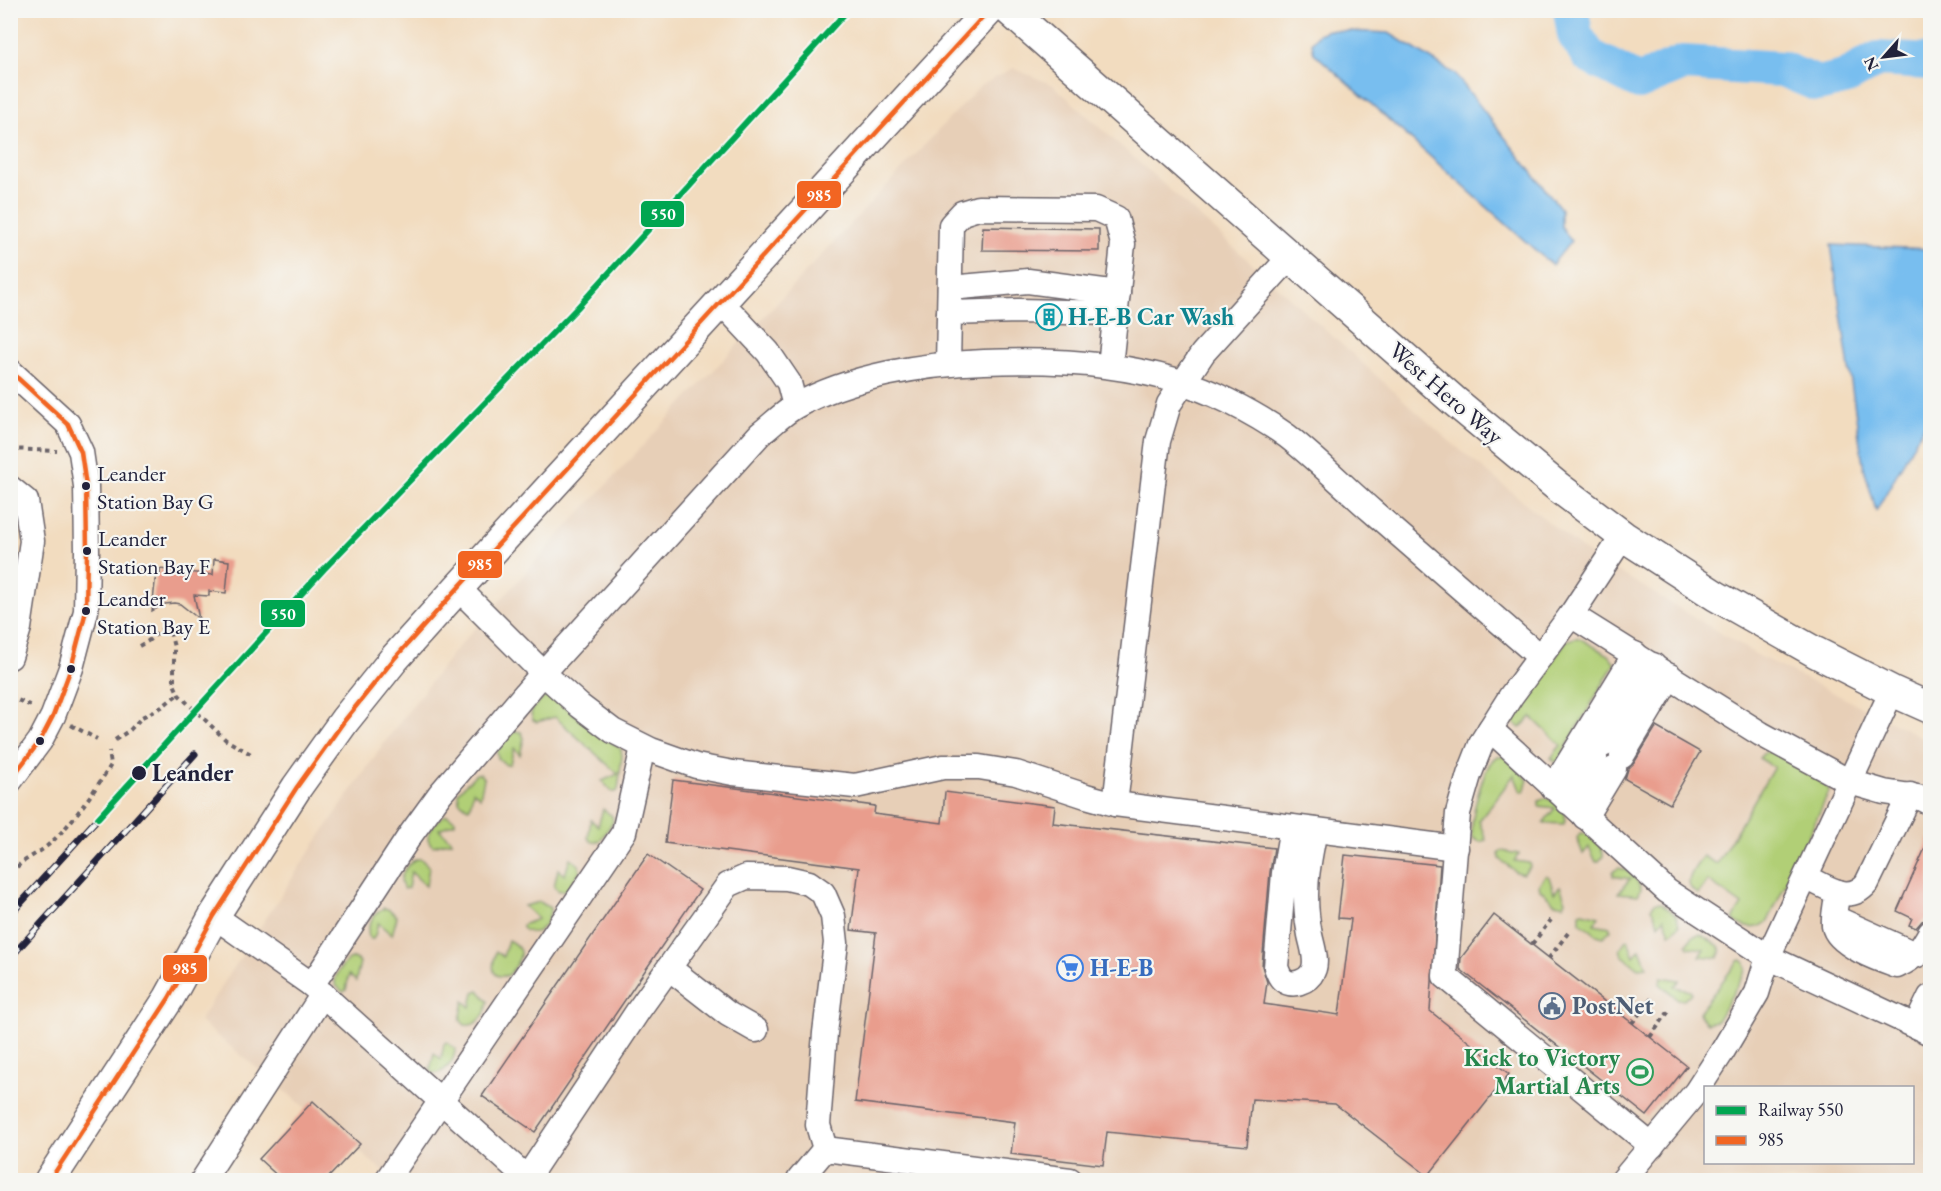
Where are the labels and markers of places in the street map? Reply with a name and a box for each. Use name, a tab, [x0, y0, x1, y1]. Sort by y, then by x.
place label: H-E-B Car Wash	[1068, 301, 1235, 332]
building icon: H-E-B Car Wash	[1034, 302, 1064, 332]
place label: Leander Station Bay G	[97, 459, 214, 516]
marker: Leander Station Bay G	[80, 480, 92, 492]
place label: Leander Station Bay F	[98, 524, 210, 581]
marker: Leander Station Bay F	[81, 545, 93, 557]
place label: Leander Station Bay E	[97, 584, 210, 641]
marker: Leander Station Bay E	[80, 605, 92, 617]
unlabelled marker	[65, 663, 77, 675]
unlabelled marker	[34, 735, 46, 747]
place label: Leander	[152, 757, 233, 788]
marker: Leander	[130, 764, 148, 782]
place label: H-E-B	[1090, 952, 1153, 983]
supermarket icon: H-E-B	[1055, 953, 1085, 983]
place label: PostNet	[1572, 990, 1653, 1021]
public building icon: PostNet	[1537, 991, 1567, 1021]
place label: Kick to Victory Martial Arts	[1464, 1042, 1620, 1101]
sports icon: Kick to Victory Martial Arts	[1625, 1057, 1655, 1087]

